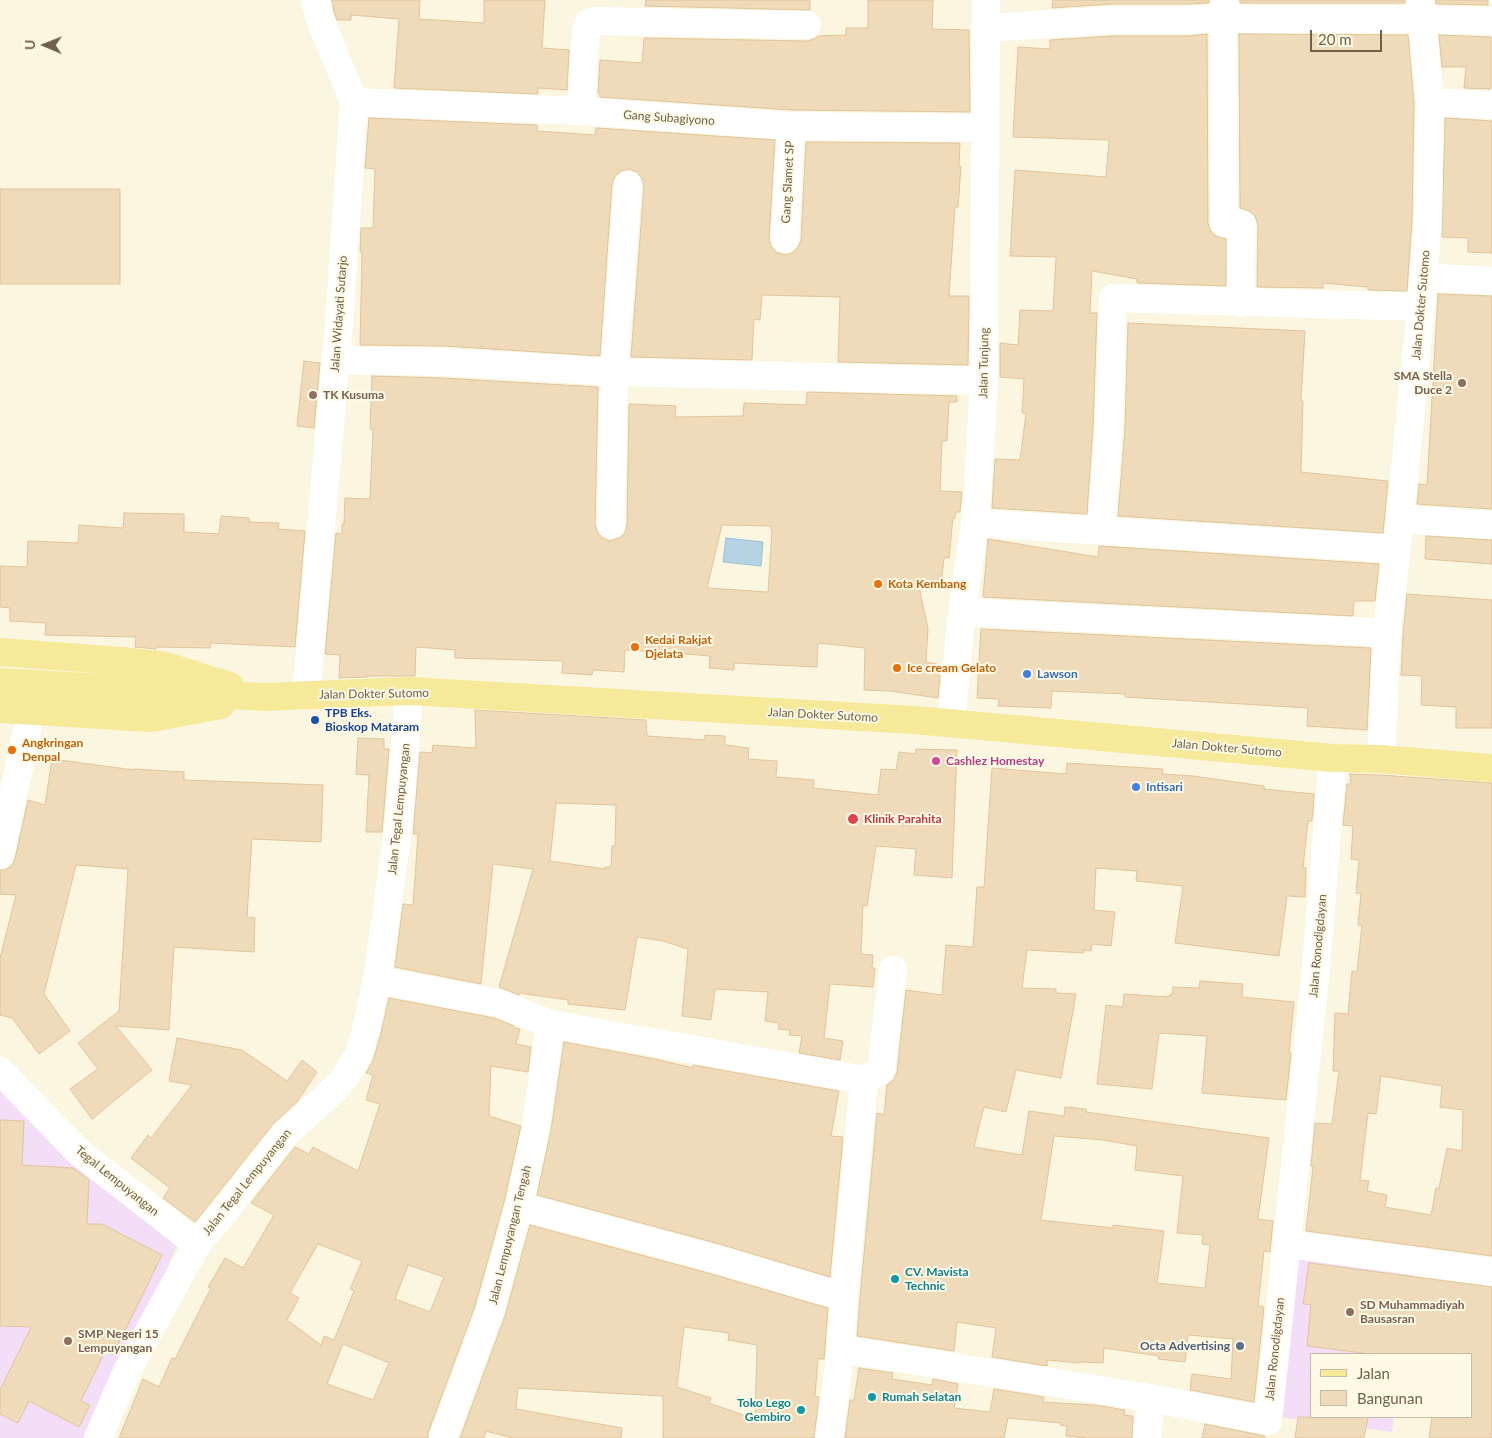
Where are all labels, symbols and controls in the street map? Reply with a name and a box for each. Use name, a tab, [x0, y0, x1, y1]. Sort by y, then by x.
north arrow	[20, 20, 70, 70]
scale bar	[1312, 20, 1384, 52]
text: 20 m	[1318, 30, 1352, 48]
text: U	[21, 39, 38, 50]
street label: Gang Subagiyono	[623, 108, 715, 128]
street label: Gang Slamet SP	[779, 140, 797, 224]
street label: Jalan Dokter Sutomo	[1409, 249, 1433, 361]
street label: Jalan Widayati Sutarjo	[328, 255, 350, 373]
street label: Jalan Tunjung	[976, 327, 992, 399]
place label: SMA Stella Duce 2	[1394, 369, 1452, 397]
marker: SMA Stella Duce 2	[1456, 377, 1468, 389]
place label: TK Kusuma	[323, 388, 384, 402]
marker: TK Kusuma	[307, 389, 319, 401]
place label: Kota Kembang	[888, 577, 966, 591]
marker: Kota Kembang	[872, 578, 884, 590]
place label: Kedai Rakjat Djelata	[645, 633, 712, 661]
marker: Kedai Rakjat Djelata	[629, 641, 641, 653]
place label: Ice cream Gelato	[907, 661, 996, 675]
marker: Ice cream Gelato	[891, 662, 903, 674]
place label: Lawson	[1037, 667, 1078, 681]
marker: Lawson	[1021, 668, 1033, 680]
street label: Jalan Dokter Sutomo	[319, 686, 429, 702]
street label: Jalan Dokter Sutomo	[768, 705, 878, 725]
place label: TPB Eks. Bioskop Mataram	[325, 706, 419, 734]
marker: TPB Eks. Bioskop Mataram	[309, 714, 321, 726]
place label: Angkringan Denpal	[22, 736, 83, 764]
street label: Jalan Dokter Sutomo	[1171, 736, 1283, 760]
street label: Jalan Tegal Lempuyangan	[385, 742, 413, 876]
marker: Angkringan Denpal	[6, 744, 18, 756]
place label: Cashlez Homestay	[946, 754, 1044, 768]
marker: Cashlez Homestay	[930, 755, 942, 767]
place label: Intisari	[1146, 780, 1183, 794]
marker: Intisari	[1130, 781, 1142, 793]
marker: Klinik Parahita	[846, 812, 860, 826]
place label: Klinik Parahita	[864, 812, 942, 826]
street label: Jalan Ronodigdayan	[1306, 894, 1330, 998]
street label: Jalan Tegal Lempuyangan	[200, 1126, 294, 1238]
street label: Tegal Lempuyangan	[72, 1143, 162, 1219]
street label: Jalan Lempuyangan Tengah	[486, 1164, 534, 1306]
place label: CV. Mavista Technic	[905, 1265, 969, 1293]
marker: CV. Mavista Technic	[889, 1273, 901, 1285]
street label: Jalan Ronodigdayan	[1262, 1297, 1288, 1401]
place label: SD Muhammadiyah Bausasran	[1360, 1298, 1465, 1326]
marker: SD Muhammadiyah Bausasran	[1344, 1306, 1356, 1318]
place label: SMP Negeri 15 Lempuyangan	[78, 1327, 159, 1355]
marker: SMP Negeri 15 Lempuyangan	[62, 1335, 74, 1347]
place label: Octa Advertising	[1140, 1339, 1230, 1353]
marker: Octa Advertising	[1234, 1340, 1246, 1352]
legend	[1310, 1353, 1472, 1418]
text: Jalan	[1357, 1364, 1390, 1382]
text: Bangunan	[1357, 1389, 1423, 1407]
place label: Rumah Selatan	[882, 1390, 961, 1404]
marker: Rumah Selatan	[866, 1391, 878, 1403]
place label: Toko Lego Gembiro	[737, 1396, 791, 1424]
marker: Toko Lego Gembiro	[795, 1404, 807, 1416]

